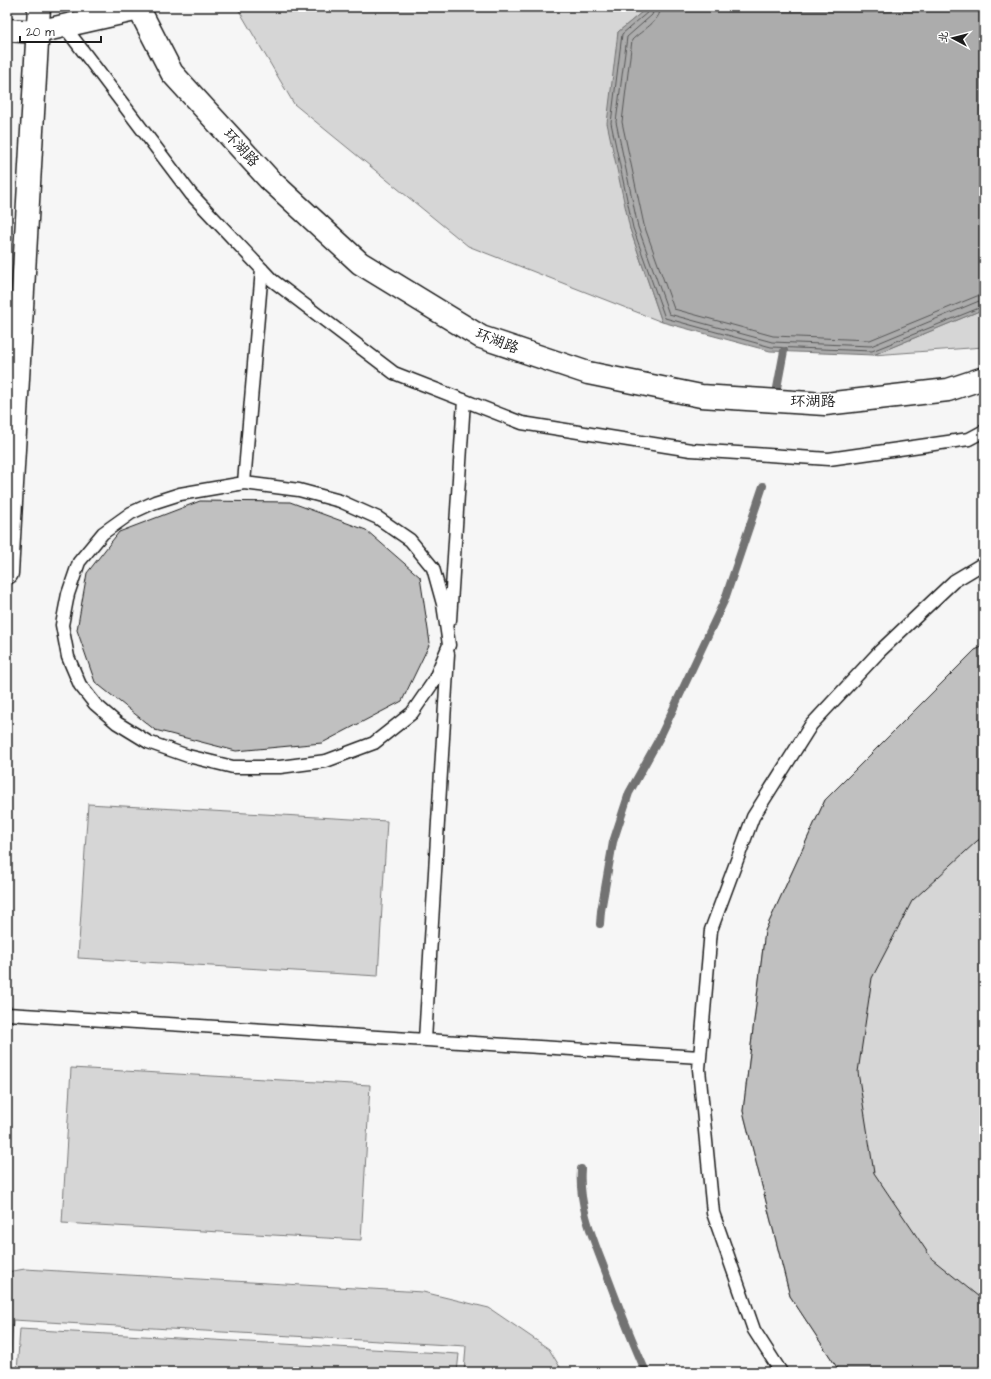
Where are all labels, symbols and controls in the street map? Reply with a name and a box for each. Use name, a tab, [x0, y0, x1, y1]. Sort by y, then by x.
scale bar	[20, 18, 101, 44]
north arrow	[933, 18, 973, 58]
text: 20 m	[26, 24, 55, 41]
text: 北	[935, 30, 952, 43]
street label: 环湖路	[218, 124, 264, 172]
street label: 环湖路	[472, 323, 522, 359]
street label: 环湖路	[790, 391, 836, 412]

